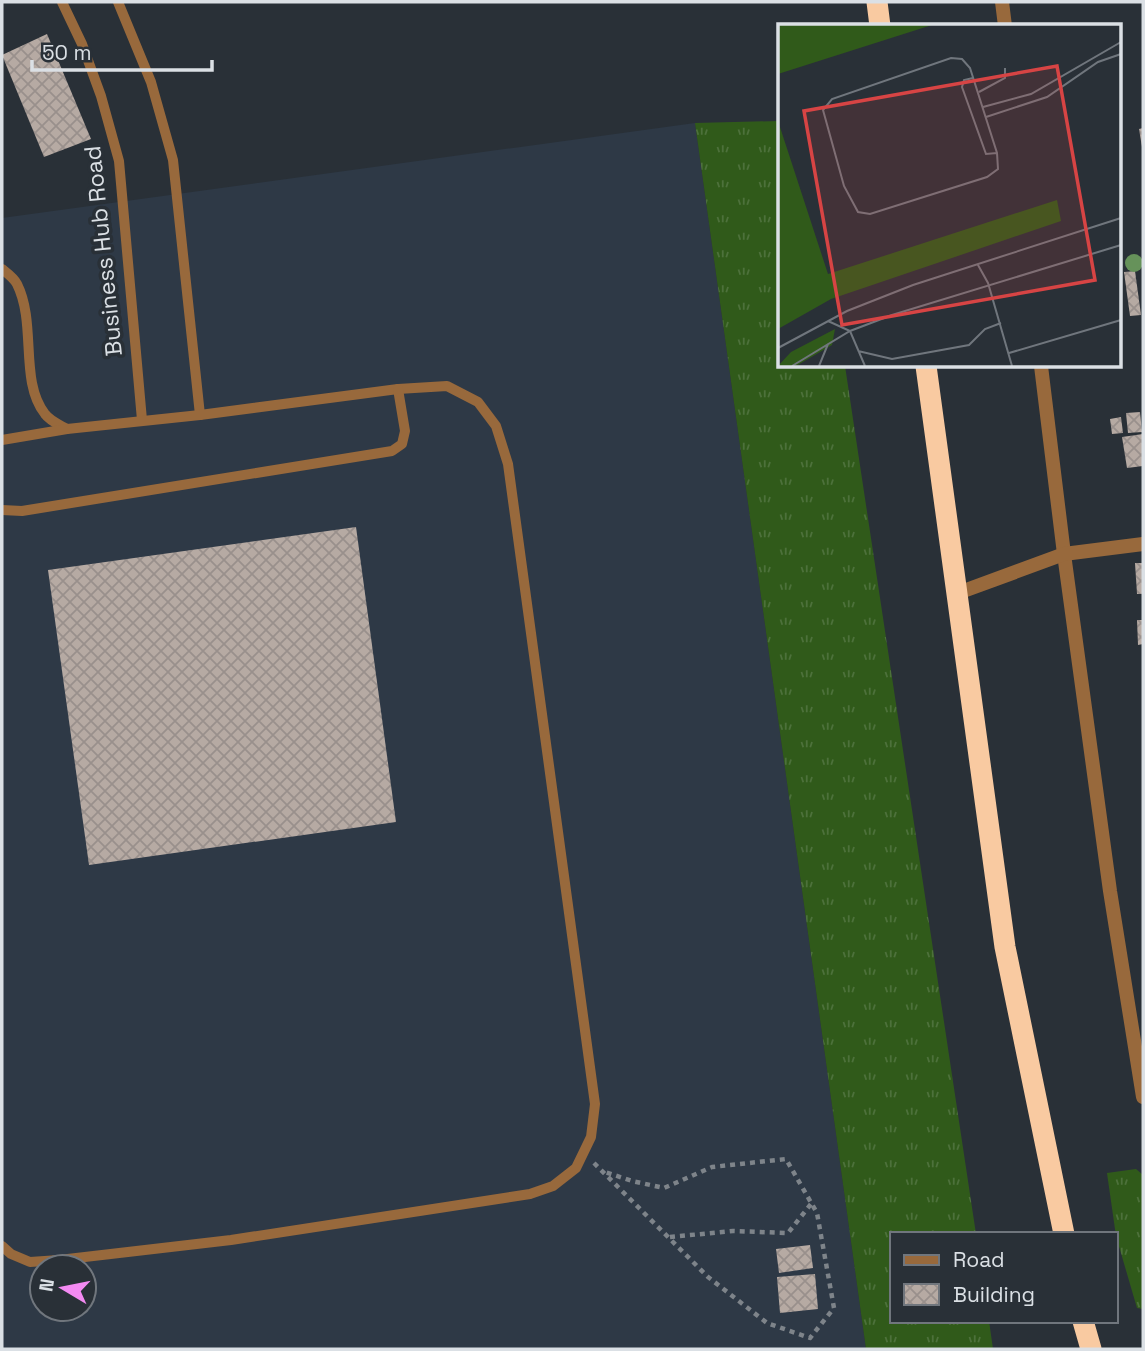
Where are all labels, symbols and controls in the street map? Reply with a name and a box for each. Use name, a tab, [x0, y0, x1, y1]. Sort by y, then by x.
inset map	[778, 24, 1120, 368]
scale bar	[32, 28, 212, 72]
text: 50 m	[42, 39, 92, 66]
street label: Business Hub Road	[77, 144, 129, 358]
legend	[890, 1232, 1117, 1323]
text: Road	[953, 1246, 1005, 1273]
north arrow	[28, 1253, 98, 1323]
text: N	[33, 1277, 60, 1294]
text: Building	[953, 1281, 1035, 1308]

